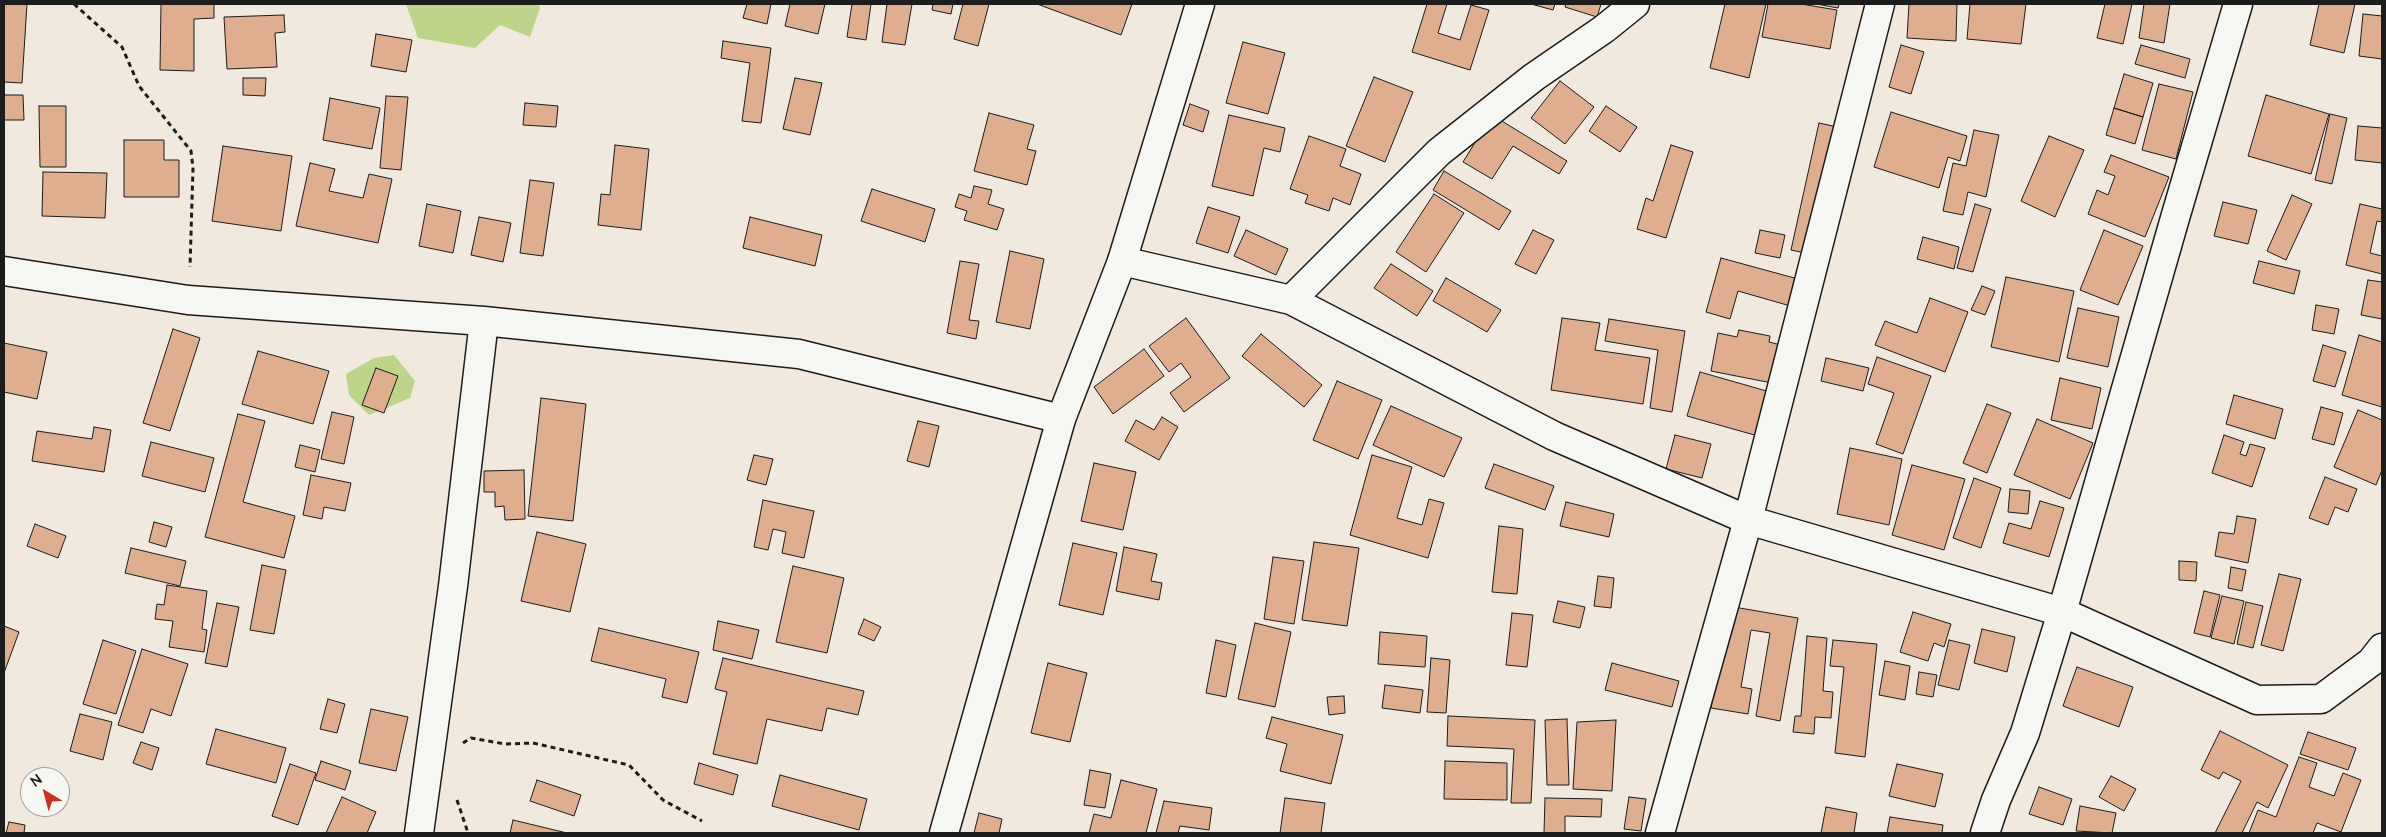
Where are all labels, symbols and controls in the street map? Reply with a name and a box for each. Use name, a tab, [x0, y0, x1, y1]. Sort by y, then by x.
north arrow	[20, 767, 70, 817]
text: N	[27, 770, 46, 791]

